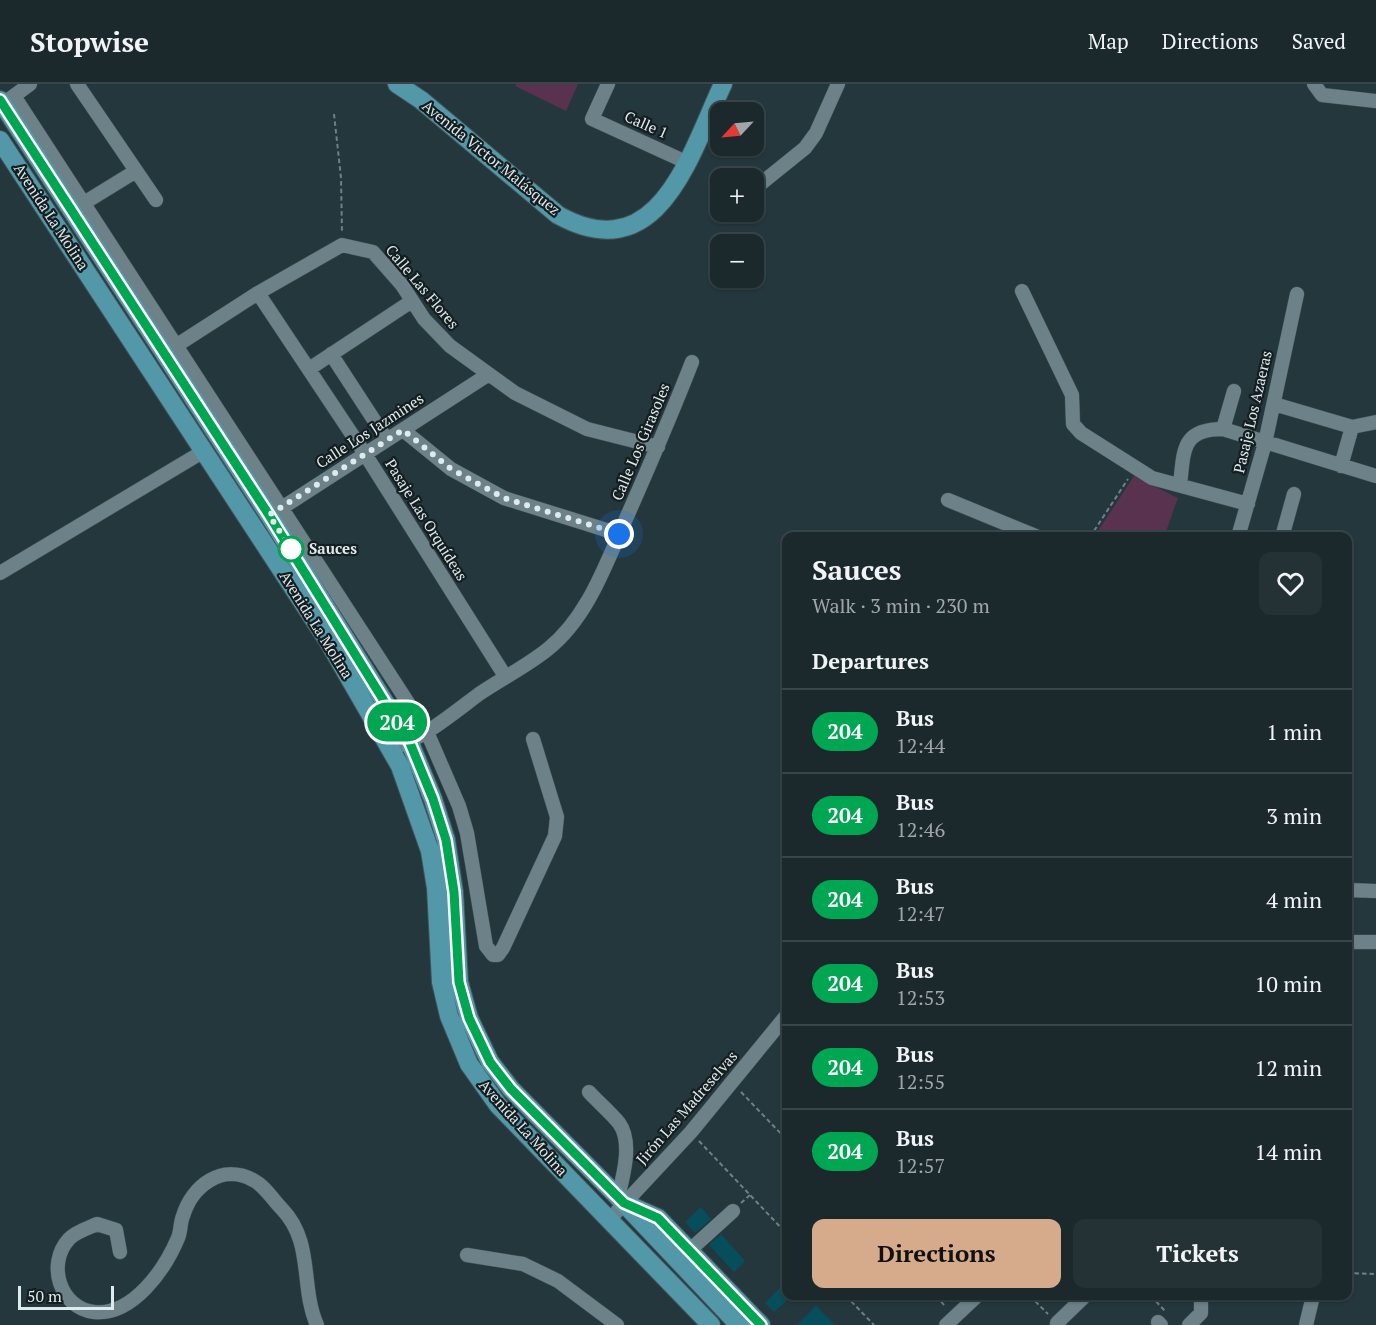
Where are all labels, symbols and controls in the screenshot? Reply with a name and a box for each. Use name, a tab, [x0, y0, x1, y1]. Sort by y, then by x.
text: Stopwise	[30, 23, 149, 60]
text: Map	[1088, 27, 1129, 55]
text: Directions	[1162, 27, 1259, 55]
text: Saved	[1292, 27, 1346, 55]
street label: Avenida Victor Malásquez	[418, 95, 565, 219]
north arrow	[710, 102, 764, 156]
map controls	[710, 102, 764, 288]
street label: Calle 1	[622, 106, 671, 142]
street label: Avenida La Molina	[10, 159, 94, 274]
button: +	[710, 168, 764, 222]
button: −	[710, 234, 764, 288]
street label: Calle Las Flores	[382, 240, 464, 333]
street label: Pasaje Los Azaeras	[1228, 349, 1276, 475]
street label: Calle Los Girasoles	[606, 380, 674, 503]
street label: Calle Los Jazmines	[312, 388, 427, 472]
street label: Pasaje Las Orquídeas	[381, 455, 472, 584]
your location	[604, 519, 634, 549]
marker: Sauces	[278, 536, 304, 562]
place label: Sauces	[309, 538, 357, 558]
text: Sauces	[812, 551, 901, 588]
button: heart	[1259, 552, 1322, 615]
street label: Avenida La Molina	[276, 567, 358, 682]
text: Walk · 3 min · 230 m	[812, 592, 990, 619]
text: Departures	[812, 646, 929, 675]
line badge: 204	[362, 702, 432, 742]
text: Bus	[896, 703, 934, 732]
text: 204	[379, 708, 415, 736]
text: 204	[827, 717, 863, 745]
text: 1 min	[1266, 717, 1322, 746]
text: 12:44	[896, 732, 945, 759]
text: Bus	[896, 787, 934, 816]
text: 204	[827, 801, 863, 829]
text: 3 min	[1266, 801, 1322, 830]
text: 12:46	[896, 816, 945, 843]
text: Bus	[896, 871, 934, 900]
text: 204	[827, 885, 863, 913]
text: 4 min	[1266, 885, 1322, 914]
text: 12:47	[896, 900, 945, 927]
text: Bus	[896, 955, 934, 984]
text: 204	[827, 969, 863, 997]
text: 10 min	[1255, 969, 1322, 998]
text: 12:53	[896, 984, 945, 1011]
text: Bus	[896, 1039, 934, 1068]
street label: Jirón Las Madreselvas	[631, 1046, 741, 1168]
text: 204	[827, 1053, 863, 1081]
text: 12 min	[1255, 1053, 1322, 1082]
text: 12:55	[896, 1068, 945, 1095]
street label: Avenida La Molina	[475, 1075, 573, 1180]
text: Bus	[896, 1123, 934, 1152]
text: 204	[827, 1137, 863, 1165]
text: 14 min	[1255, 1137, 1322, 1166]
text: 12:57	[896, 1152, 945, 1179]
button: Directions	[812, 1219, 1061, 1288]
button: Tickets	[1073, 1219, 1322, 1288]
scale bar	[18, 1283, 114, 1310]
text: 50 m	[27, 1285, 62, 1307]

